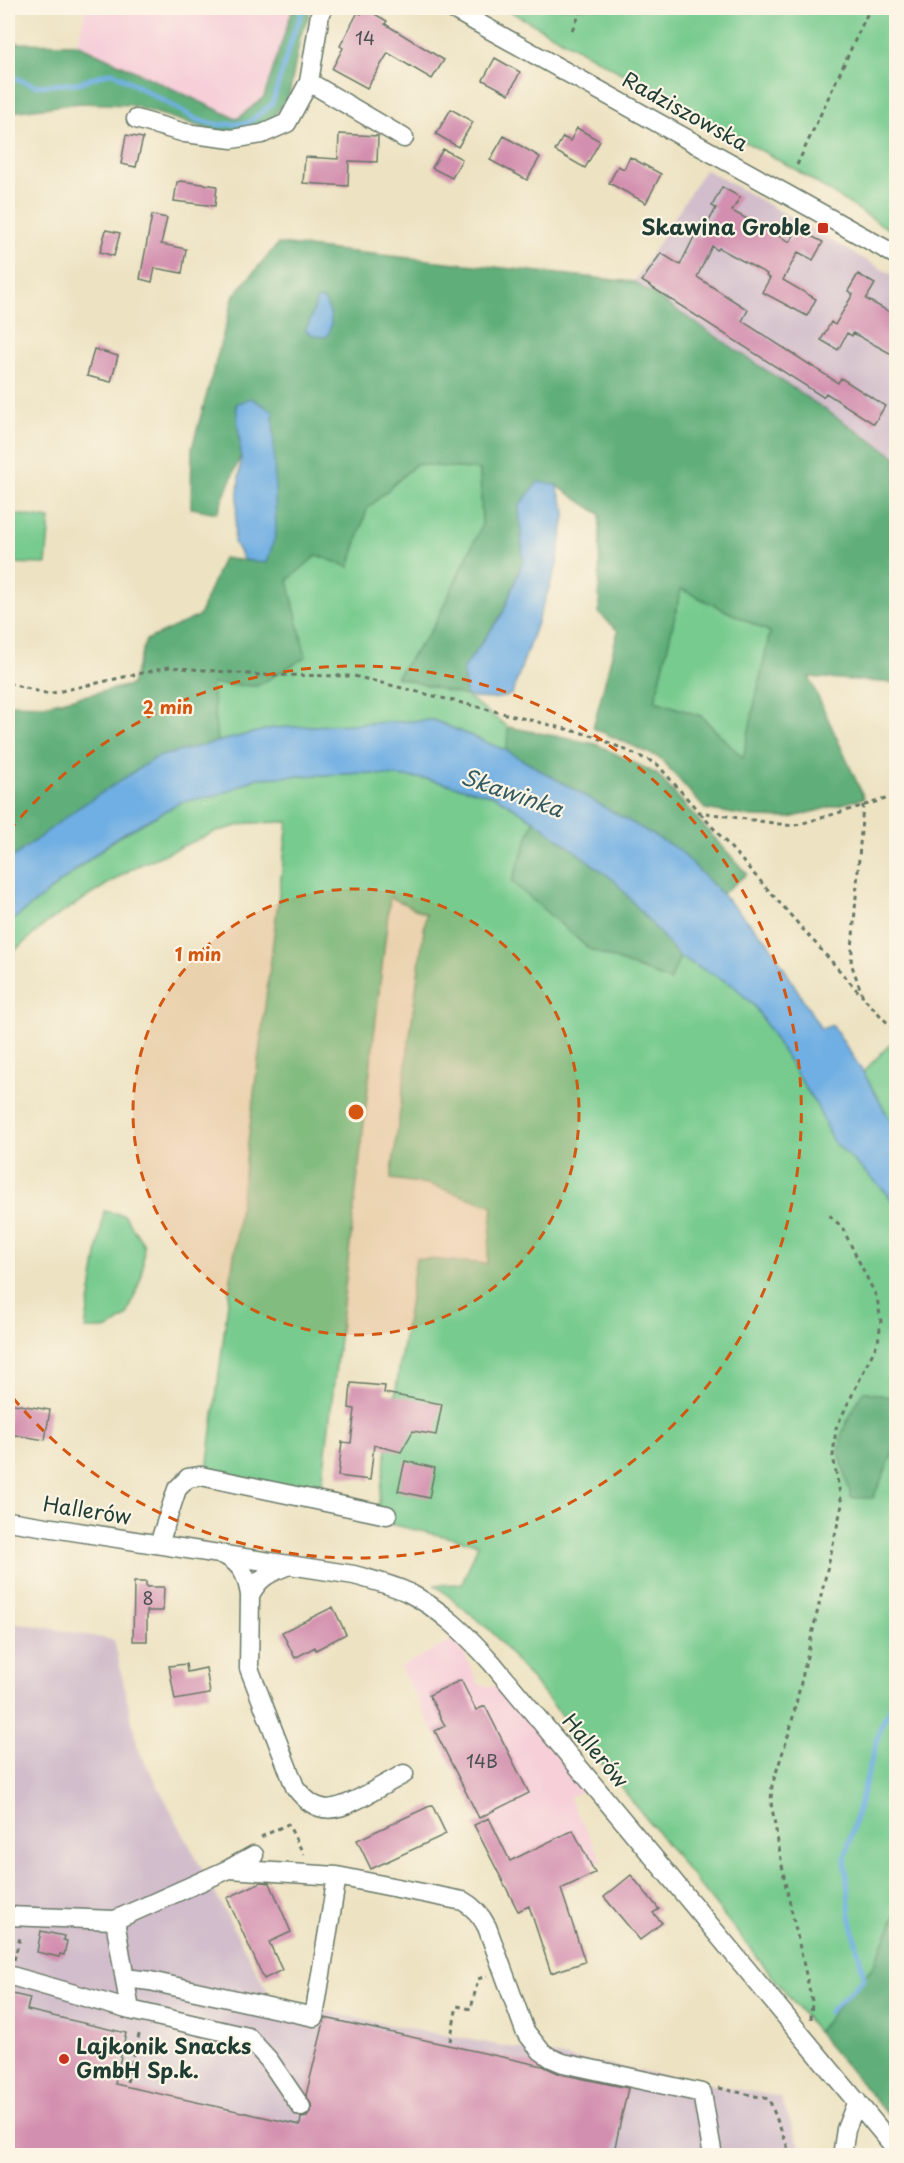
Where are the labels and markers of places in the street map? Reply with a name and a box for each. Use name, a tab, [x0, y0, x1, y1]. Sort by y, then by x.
place label: Skawina Groble	[641, 210, 811, 242]
marker: Skawina Groble	[816, 221, 830, 235]
centre of rings	[346, 1102, 366, 1122]
place label: Lajkonik Snacks GmbH Sp.k.	[76, 2029, 251, 2085]
marker: Lajkonik Snacks GmbH Sp.k.	[57, 2052, 71, 2066]

